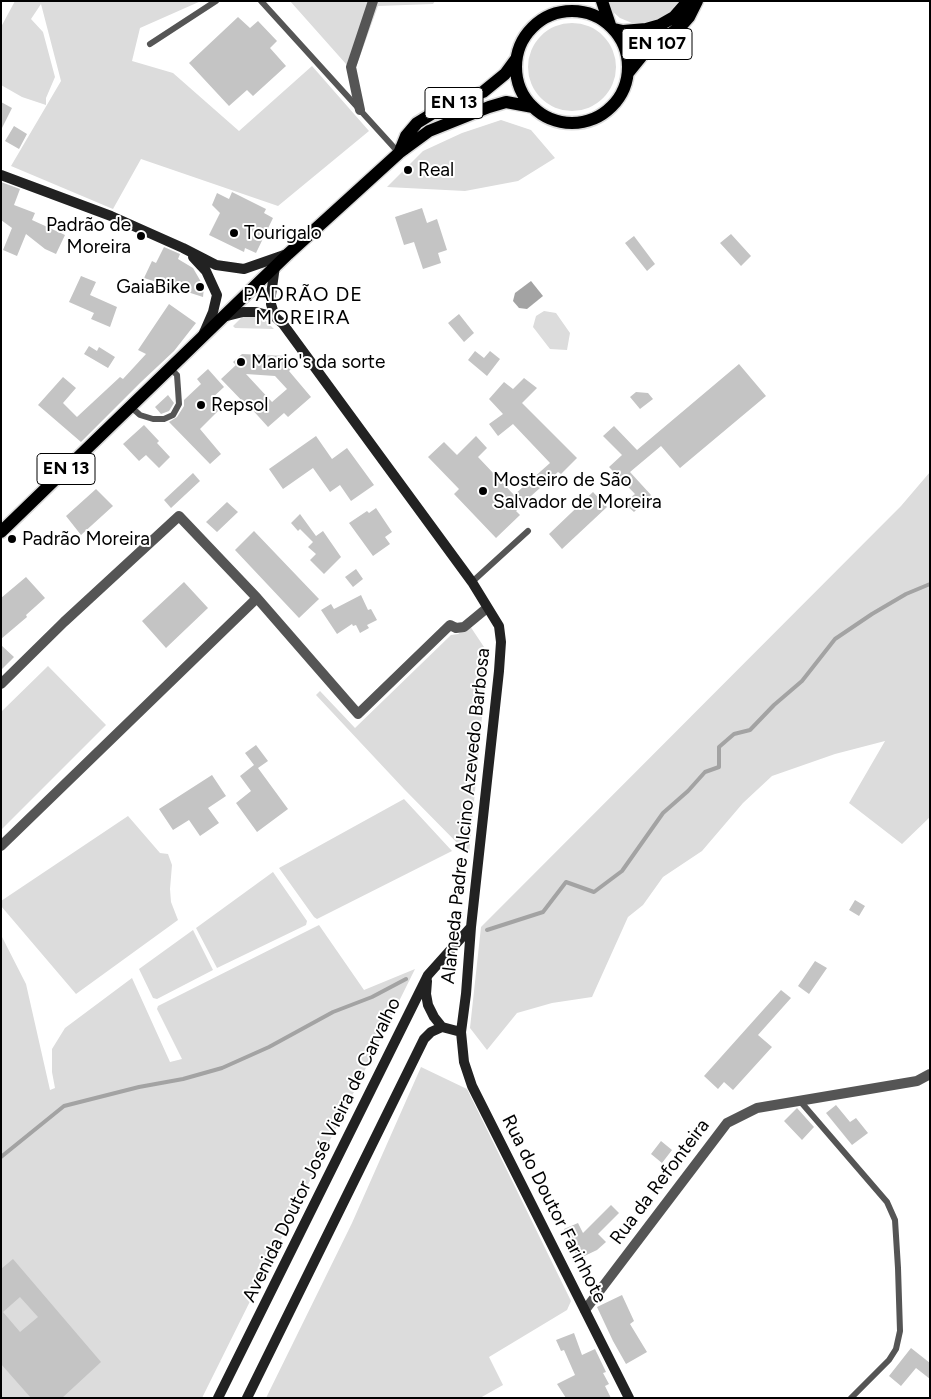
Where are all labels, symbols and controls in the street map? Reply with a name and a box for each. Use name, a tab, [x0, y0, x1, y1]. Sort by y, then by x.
road number: EN 107	[622, 29, 692, 60]
road number: EN 13	[425, 88, 483, 119]
place label: Real	[418, 159, 454, 181]
marker: Real	[402, 164, 414, 176]
place label: Padrão de Moreira	[46, 214, 131, 258]
place label: Tourigalo	[244, 222, 322, 244]
marker: Tourigalo	[228, 227, 240, 239]
marker: Padrão de Moreira	[135, 230, 147, 242]
place label: GaiaBike	[116, 276, 190, 298]
marker: GaiaBike	[194, 281, 206, 293]
district label: PADRÃO DE MOREIRA	[242, 283, 364, 330]
place label: Mario's da sorte	[251, 351, 385, 373]
marker: Mario's da sorte	[235, 356, 247, 368]
place label: Repsol	[211, 394, 269, 416]
marker: Repsol	[195, 399, 207, 411]
road number: EN 13	[37, 454, 95, 484]
place label: Mosteiro de São Salvador de Moreira	[493, 469, 662, 513]
marker: Mosteiro de São Salvador de Moreira	[477, 485, 489, 497]
place label: Padrão Moreira	[22, 528, 150, 550]
marker: Padrão Moreira	[6, 533, 18, 545]
street label: Alameda Padre Alcino Azevedo Barbosa	[437, 647, 495, 985]
street label: Avenida Doutor José Vieira de Carvalho	[238, 994, 406, 1306]
street label: Rua do Doutor Farinhote	[497, 1111, 611, 1307]
street label: Rua da Refonteira	[605, 1115, 715, 1249]

